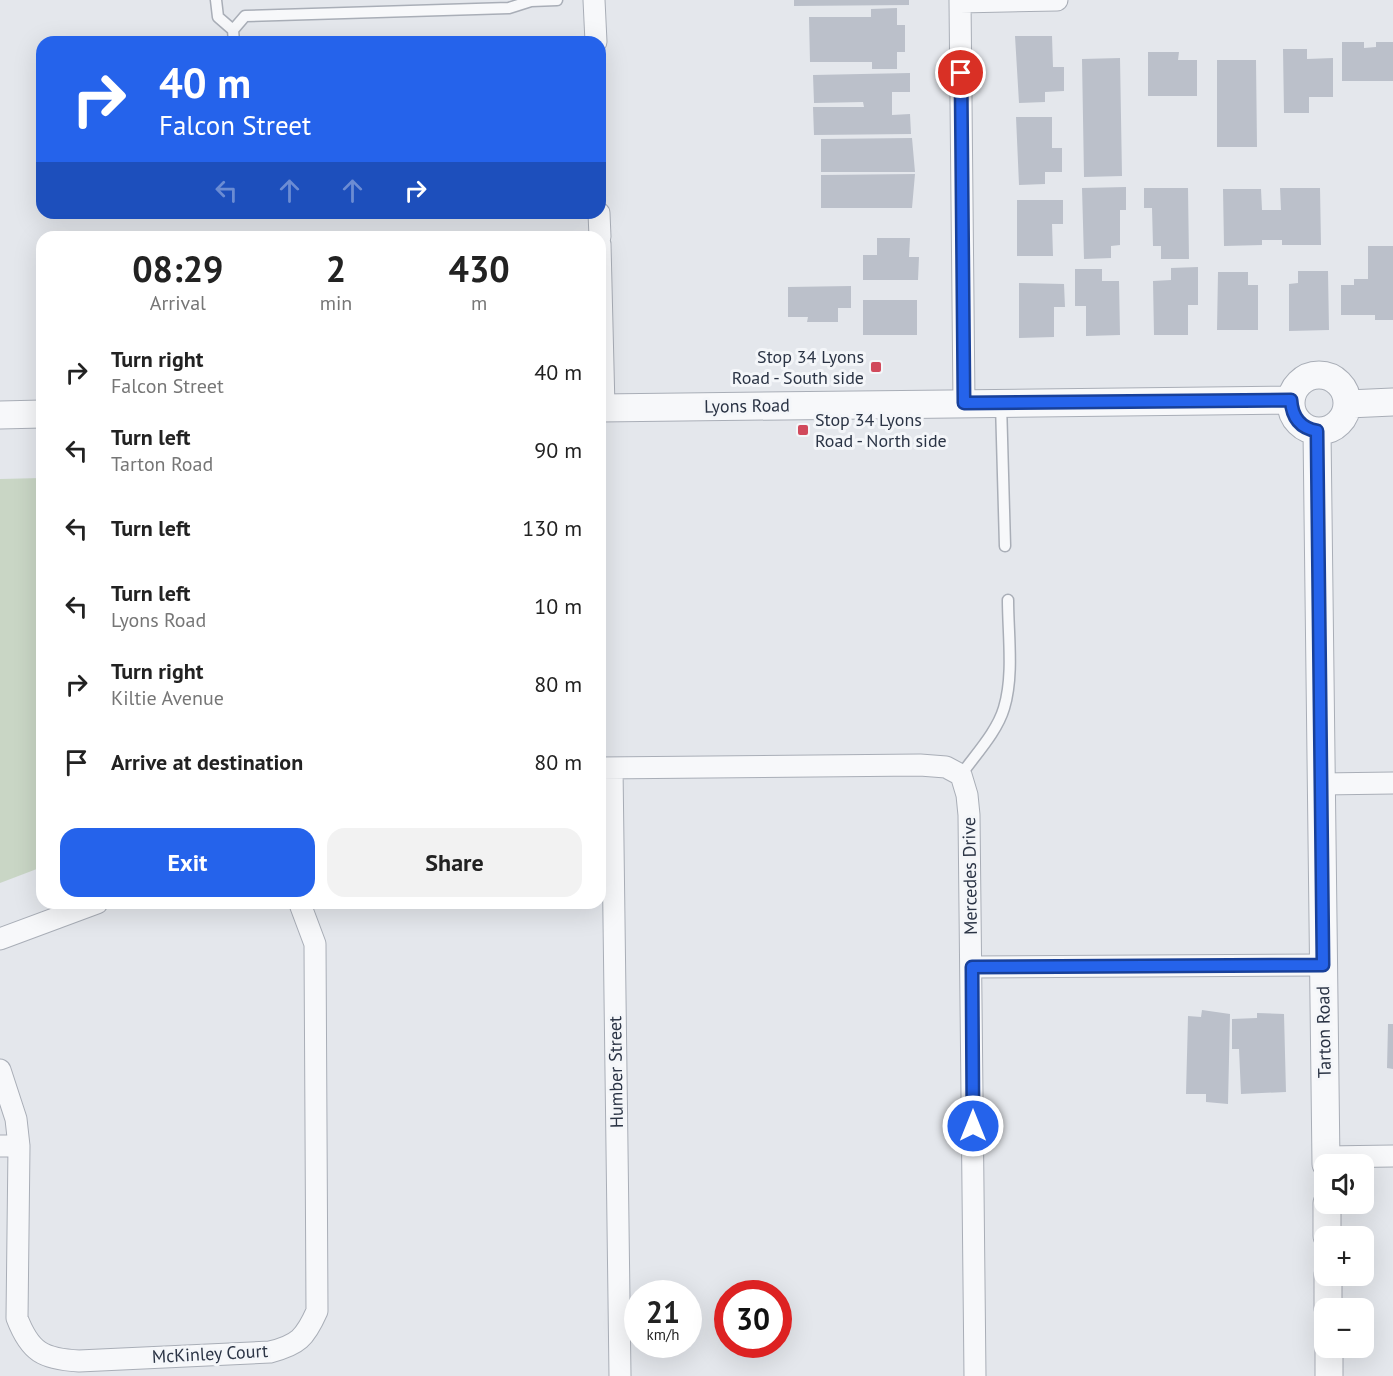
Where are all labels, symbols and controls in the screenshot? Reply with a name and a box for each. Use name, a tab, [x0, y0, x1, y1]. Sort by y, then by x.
pin	[935, 47, 986, 98]
text: 40 m	[159, 55, 251, 110]
icon: arrive	[944, 56, 977, 89]
icon: right	[60, 60, 138, 138]
text: Falcon Street	[159, 108, 311, 142]
icon: left	[210, 174, 243, 207]
icon: ahead	[273, 174, 306, 207]
icon: ahead	[336, 174, 369, 207]
icon: right	[399, 174, 432, 207]
text: 08:29	[132, 245, 224, 292]
text: 2	[326, 245, 346, 292]
text: 430	[449, 245, 510, 292]
text: Arrival	[150, 290, 206, 316]
text: min	[320, 290, 352, 316]
text: m	[471, 290, 487, 316]
text: Turn right	[111, 345, 203, 373]
place label: Stop 34 Lyons Road - South side	[732, 345, 864, 389]
icon: right	[60, 356, 93, 389]
text: 40 m	[534, 358, 582, 386]
marker: Stop 34 Lyons Road - South side	[869, 360, 883, 374]
text: Falcon Street	[111, 373, 224, 399]
street label: Lyons Road	[704, 393, 790, 418]
place label: Stop 34 Lyons Road - North side	[815, 408, 947, 452]
text: Turn left	[111, 423, 191, 451]
marker: Stop 34 Lyons Road - North side	[796, 423, 810, 437]
icon: left	[60, 434, 93, 467]
text: 90 m	[534, 436, 582, 464]
text: Tarton Road	[111, 451, 213, 477]
icon: left	[60, 512, 93, 545]
text: Turn left	[111, 514, 191, 542]
text: 130 m	[522, 514, 582, 542]
text: Turn left	[111, 579, 191, 607]
icon: left	[60, 590, 93, 623]
text: 10 m	[534, 592, 582, 620]
text: Lyons Road	[111, 607, 206, 633]
text: Turn right	[111, 657, 203, 685]
icon: right	[60, 668, 93, 701]
text: 80 m	[534, 670, 582, 698]
text: Kiltie Avenue	[111, 685, 224, 711]
icon: arrive	[60, 746, 93, 779]
text: Arrive at destination	[111, 748, 303, 776]
text: 80 m	[534, 748, 582, 776]
street label: Mercedes Drive	[957, 817, 982, 935]
button: Exit	[60, 828, 315, 897]
button: Share	[327, 828, 582, 897]
street label: Tarton Road	[1311, 986, 1336, 1078]
street label: Humber Street	[603, 1016, 628, 1128]
position arrow	[941, 1094, 1005, 1158]
map controls	[1314, 1154, 1374, 1358]
button: sound	[1314, 1154, 1374, 1214]
button: +	[1314, 1226, 1374, 1286]
speed limit sign: 30	[714, 1280, 792, 1358]
text: 21	[646, 1292, 680, 1331]
button: −	[1314, 1298, 1374, 1358]
text: km/h	[647, 1325, 679, 1344]
street label: McKinley Court	[151, 1339, 269, 1368]

